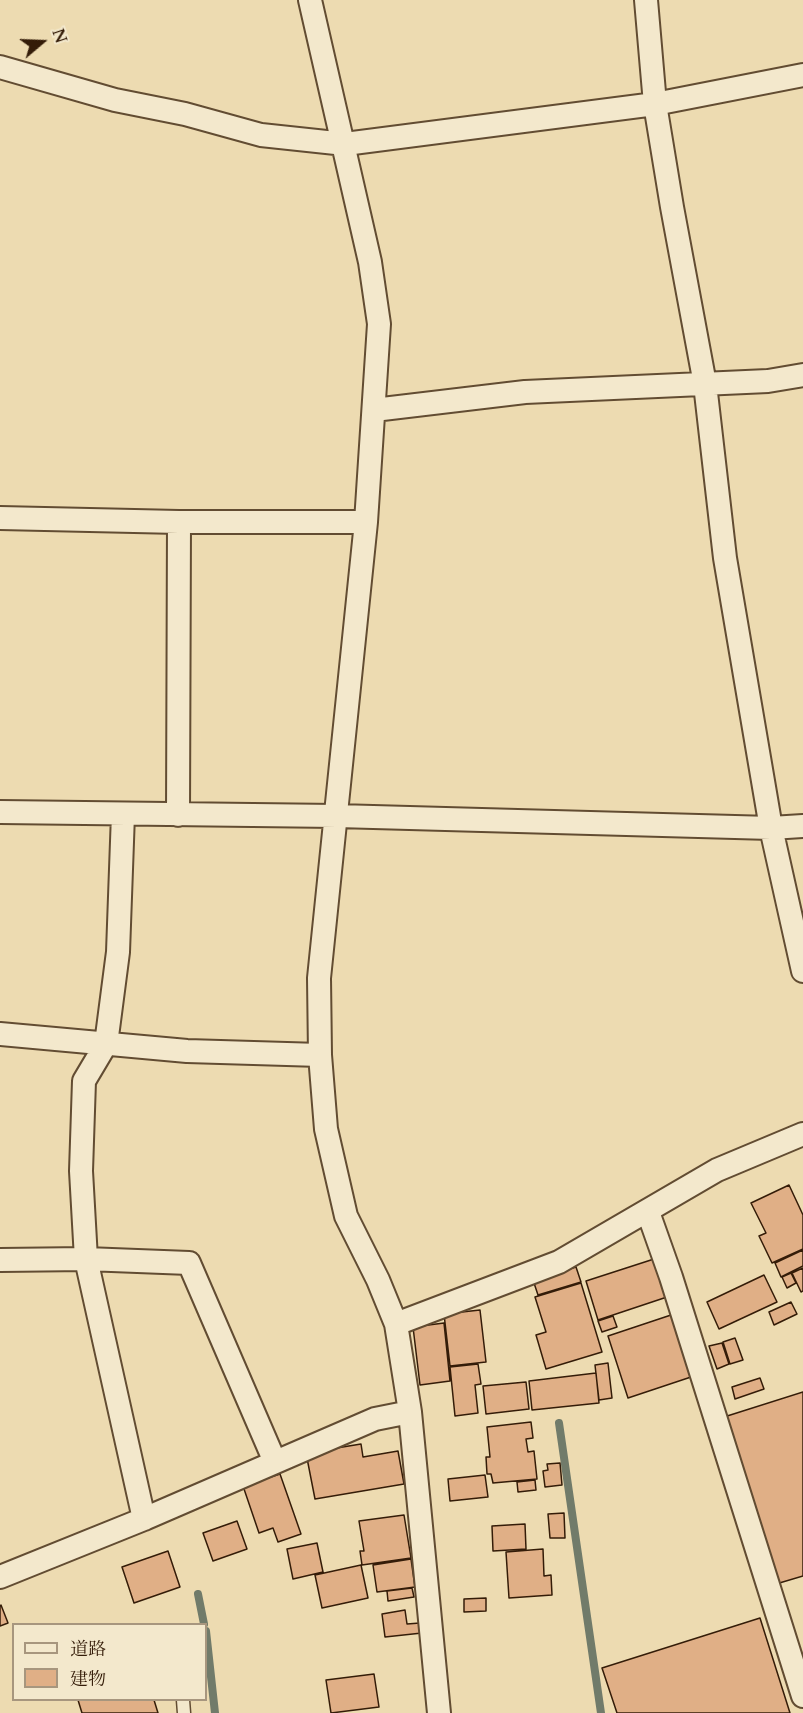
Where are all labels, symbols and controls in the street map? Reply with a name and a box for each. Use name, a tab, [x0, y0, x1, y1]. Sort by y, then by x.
north arrow	[12, 12, 72, 72]
text: N	[46, 26, 72, 46]
legend	[12, 1623, 207, 1701]
text: 道路	[70, 1637, 106, 1662]
text: 建物	[70, 1667, 106, 1692]

